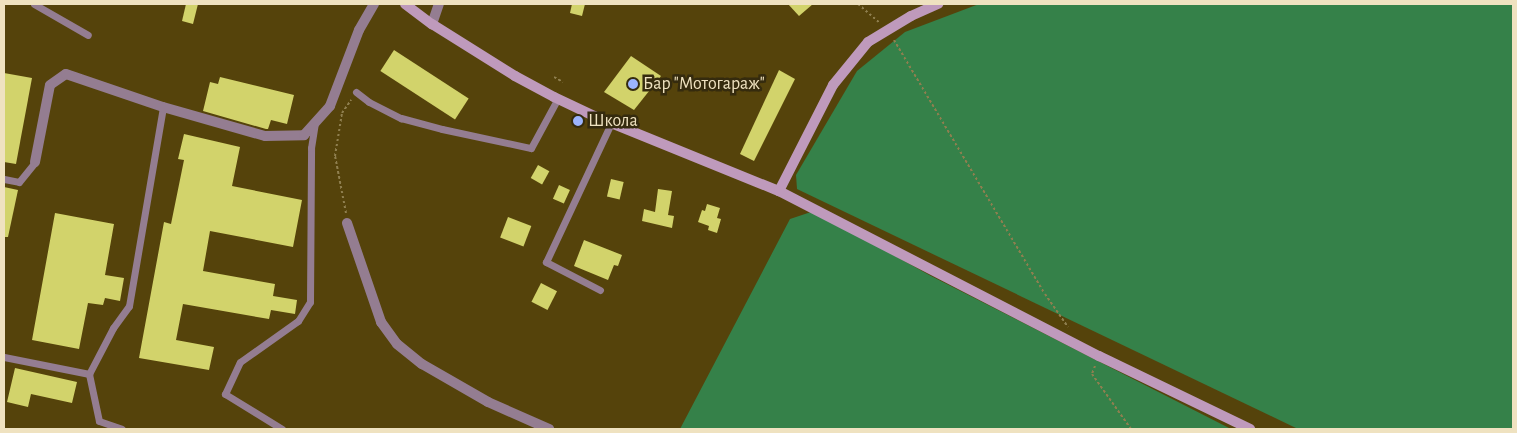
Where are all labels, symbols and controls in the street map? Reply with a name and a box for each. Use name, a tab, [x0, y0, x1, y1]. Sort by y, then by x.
place label: Бар "Мотогараж"	[643, 73, 765, 95]
marker: Бар "Мотогараж"	[627, 78, 639, 90]
place label: Школа	[588, 110, 638, 132]
marker: Школа	[572, 115, 584, 127]

